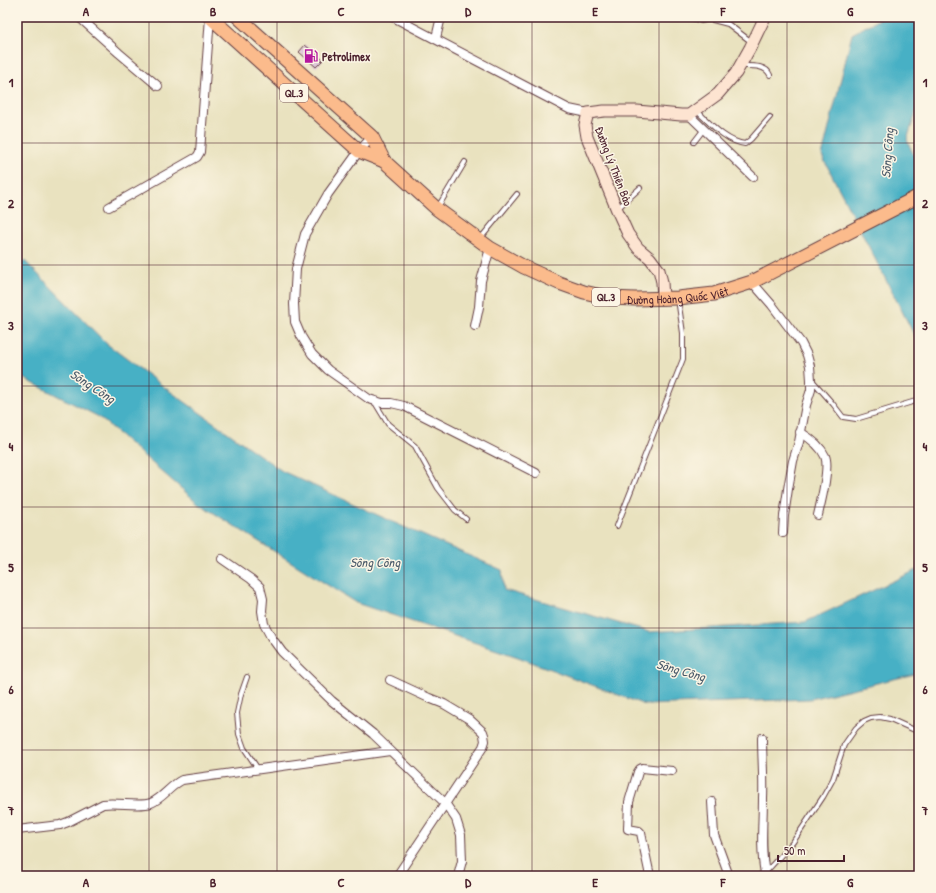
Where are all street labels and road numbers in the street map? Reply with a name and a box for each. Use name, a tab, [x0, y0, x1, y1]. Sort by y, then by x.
road number: QL.3	[280, 84, 308, 102]
street label: Đường Lý Thiên Bảo	[591, 124, 637, 208]
street label: Đường Hoàng Quốc Việt	[626, 281, 731, 308]
road number: QL.3	[592, 288, 620, 306]

